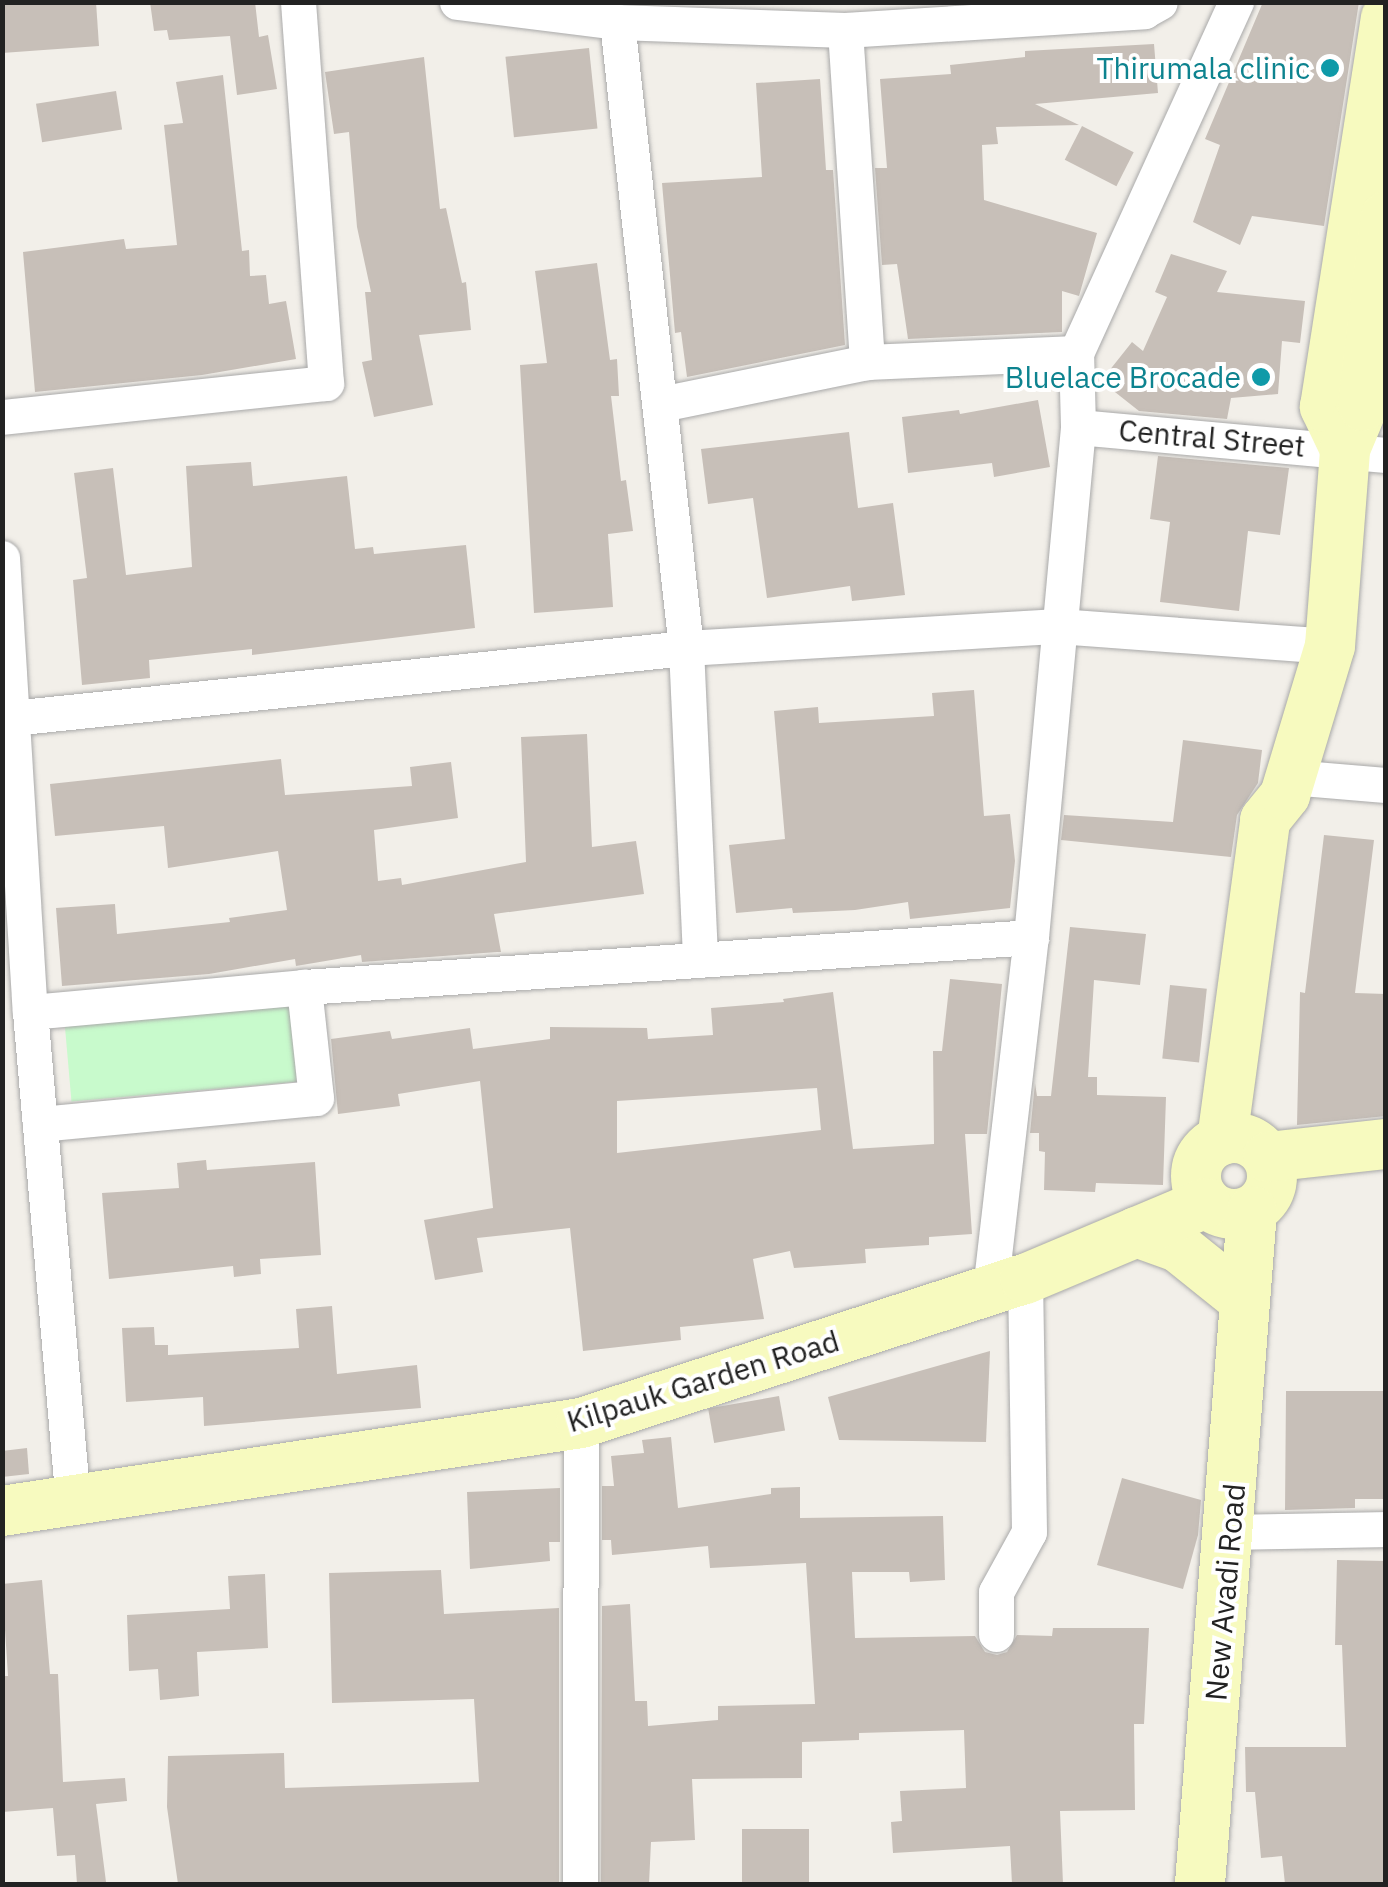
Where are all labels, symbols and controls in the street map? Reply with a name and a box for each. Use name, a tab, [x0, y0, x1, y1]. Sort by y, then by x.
place label: Thirumala clinic	[1096, 50, 1310, 86]
marker: Thirumala clinic	[1319, 57, 1341, 79]
place label: Bluelace Brocade	[1005, 359, 1241, 395]
marker: Bluelace Brocade	[1250, 366, 1272, 388]
street label: Central Street	[1117, 412, 1307, 464]
street label: Kilpauk Garden Road	[563, 1322, 843, 1440]
street label: New Avadi Road	[1198, 1482, 1252, 1702]

